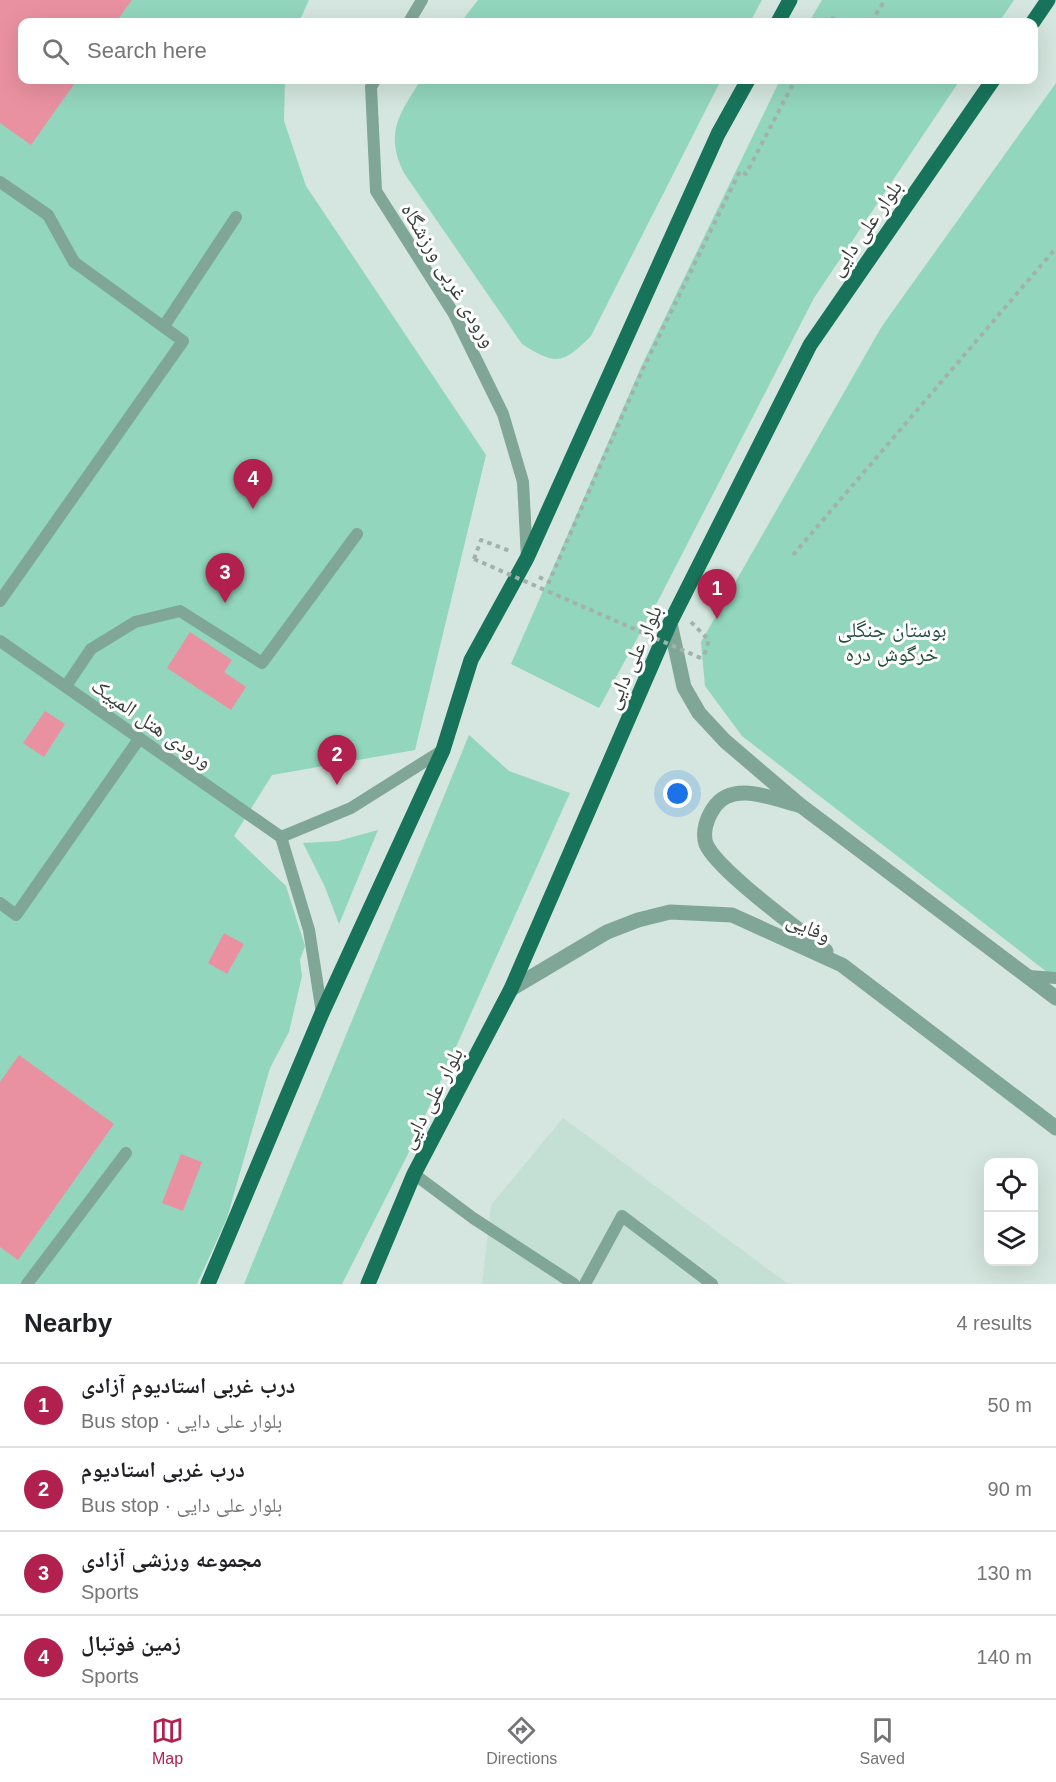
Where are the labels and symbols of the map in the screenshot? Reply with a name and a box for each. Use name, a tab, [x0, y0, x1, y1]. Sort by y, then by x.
street label: بلوار علی دایی	[824, 176, 908, 281]
street label: ورودی غربی ورزشگاه	[395, 199, 501, 352]
pin: 4	[234, 460, 272, 509]
pin: 3	[206, 554, 244, 603]
pin: 1	[698, 570, 736, 619]
street label: بلوار علی دایی	[600, 602, 668, 713]
park label: بوستان جنگلی خرگوش دره	[837, 618, 947, 667]
street label: ورودی هتل المپیک	[86, 673, 216, 775]
pin: 2	[318, 736, 356, 785]
your location	[663, 779, 692, 808]
street label: وفایی	[783, 907, 835, 949]
street label: بلوار علی دایی	[395, 1044, 469, 1153]

